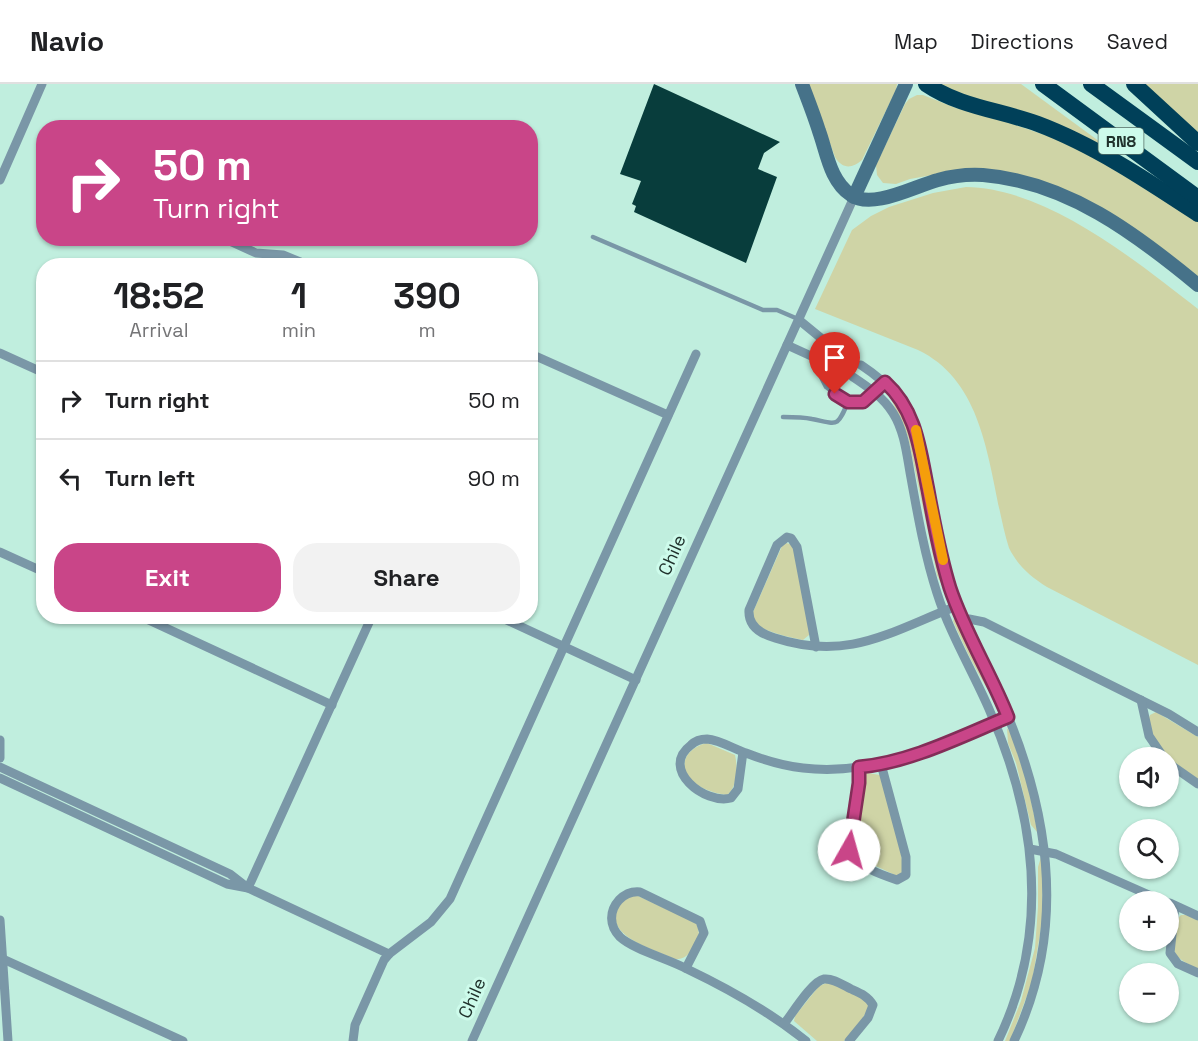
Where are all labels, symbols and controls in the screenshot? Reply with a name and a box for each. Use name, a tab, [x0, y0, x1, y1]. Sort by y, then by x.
text: Navio	[30, 23, 104, 59]
text: Map	[894, 28, 938, 55]
text: Directions	[971, 28, 1074, 55]
text: Saved	[1107, 28, 1168, 55]
road number: RN8	[1098, 128, 1144, 154]
text: 50 m	[153, 139, 252, 192]
icon: right	[54, 144, 132, 222]
text: Turn right	[153, 191, 280, 226]
text: 18:52	[113, 273, 205, 319]
text: 1	[291, 273, 307, 319]
text: 390	[393, 273, 461, 319]
text: Arrival	[129, 317, 189, 343]
text: min	[282, 317, 316, 343]
text: m	[418, 317, 436, 343]
pin	[809, 332, 860, 394]
icon: arrive	[818, 341, 851, 374]
icon: right	[54, 384, 87, 417]
text: Turn right	[105, 386, 210, 414]
text: 50 m	[468, 386, 520, 414]
icon: left	[54, 462, 87, 495]
text: Turn left	[105, 464, 195, 492]
text: 90 m	[468, 464, 520, 492]
street label: Chile	[652, 531, 691, 579]
button: Exit	[54, 543, 281, 612]
button: Share	[293, 543, 520, 612]
map controls	[1119, 747, 1179, 1023]
button: sound	[1119, 747, 1179, 807]
position arrow	[817, 818, 881, 882]
button: search	[1119, 819, 1179, 879]
button: +	[1119, 891, 1179, 951]
button: −	[1119, 963, 1179, 1023]
street label: Chile	[452, 974, 491, 1022]

